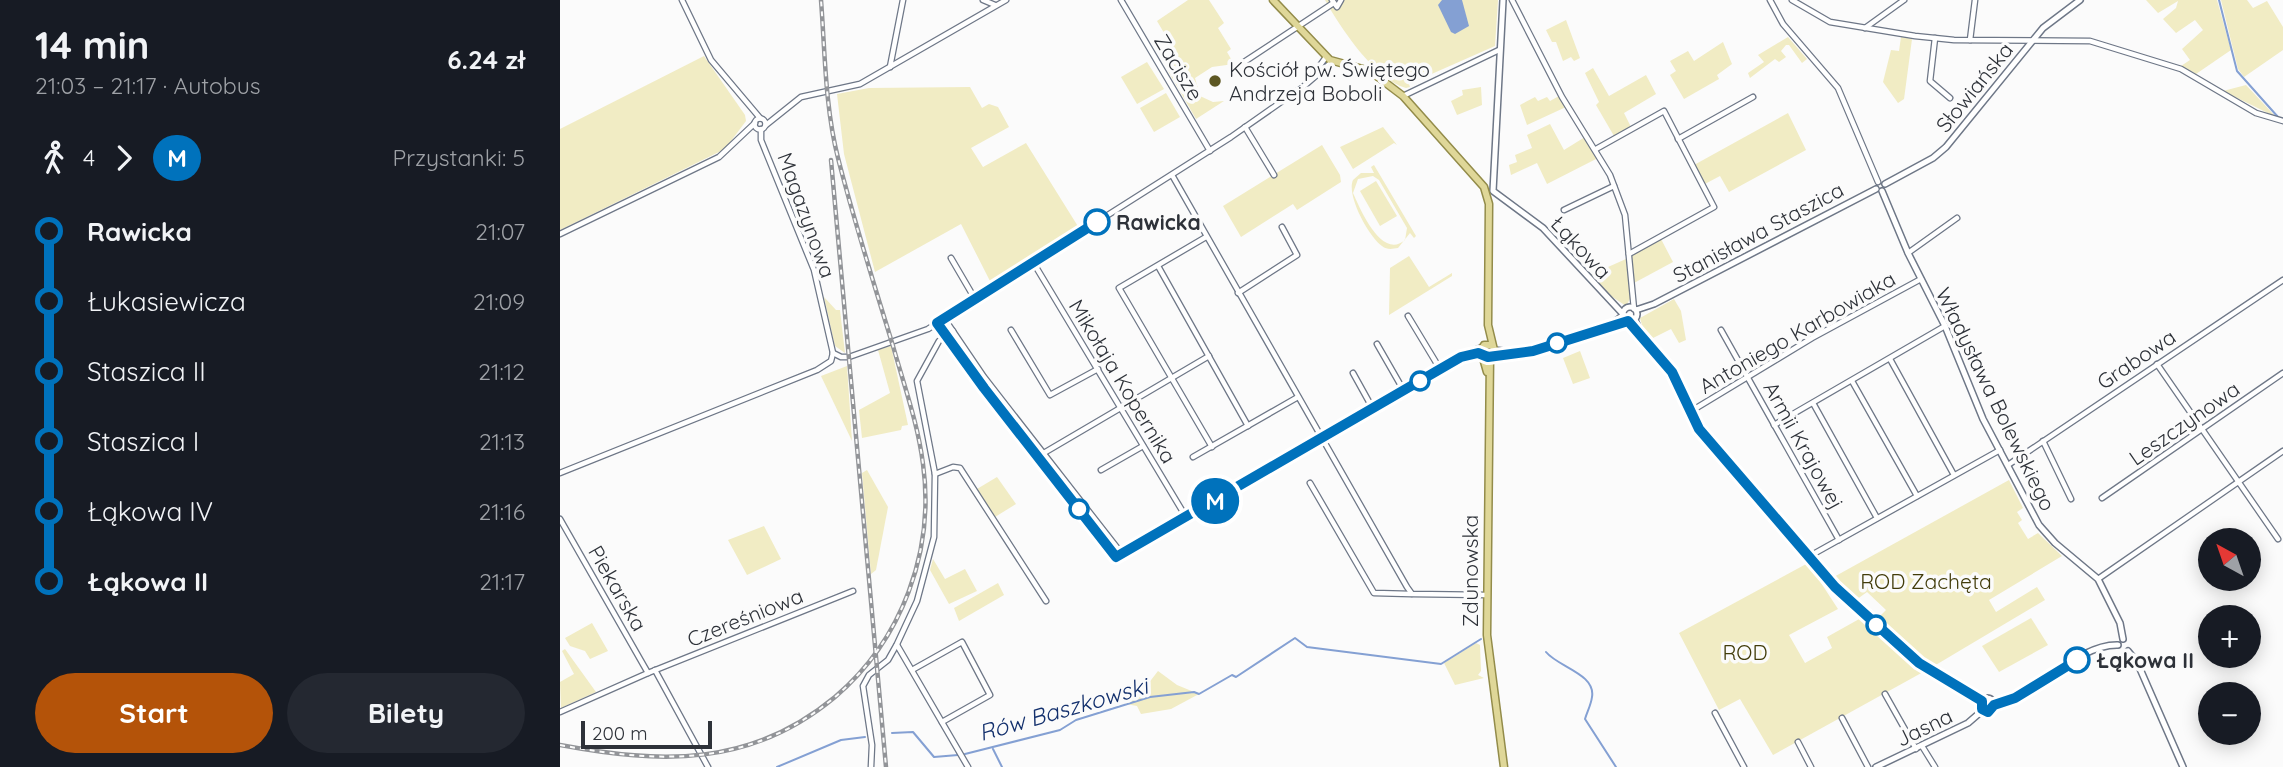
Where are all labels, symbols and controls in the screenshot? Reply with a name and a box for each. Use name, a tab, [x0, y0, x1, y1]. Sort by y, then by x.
text: 14 min	[35, 21, 149, 69]
street label: Zacisze	[1149, 29, 1209, 105]
street label: Słowiańska	[1930, 37, 2018, 137]
text: 6.24 zł	[447, 43, 525, 76]
place label: Kościół pw. Świętego Andrzeja Boboli	[1229, 56, 1430, 106]
text: 21:03 – 21:17 · Autobus	[35, 71, 261, 100]
marker: Kościół pw. Świętego Andrzeja Boboli	[1207, 73, 1223, 89]
icon: walk	[35, 139, 73, 177]
icon: forward	[105, 139, 143, 177]
text: 4	[83, 143, 95, 172]
text: M	[167, 143, 187, 173]
text: Przystanki: 5	[392, 143, 525, 172]
street label: Magazynowa	[772, 149, 842, 281]
street label: Stanisława Staszica	[1668, 176, 1848, 288]
marker: Rawicka	[1084, 209, 1110, 235]
place label: Rawicka	[1116, 209, 1201, 235]
street label: Łąkowa	[1545, 210, 1617, 284]
text: Rawicka	[87, 215, 192, 248]
text: 21:07	[475, 217, 525, 246]
street label: Antoniego Karbowiaka	[1694, 265, 1900, 399]
street label: Władysława Bolewskiego	[1931, 283, 2061, 515]
text: Łukasiewicza	[87, 285, 246, 318]
text: 21:09	[473, 287, 525, 316]
street label: Mikołaja Kopernika	[1064, 294, 1182, 468]
street label: Grabowa	[2092, 323, 2180, 395]
unlabelled marker	[1547, 333, 1567, 353]
text: Staszica II	[87, 355, 206, 388]
text: 21:12	[478, 357, 525, 386]
unlabelled marker	[1410, 371, 1430, 391]
street label: Leszczynowa	[2124, 375, 2244, 471]
street label: Armii Krajowej	[1758, 377, 1850, 513]
text: Staszica I	[87, 425, 199, 458]
text: 21:13	[479, 427, 525, 456]
line badge: M	[1192, 478, 1238, 524]
text: M	[1205, 486, 1225, 516]
text: Łąkowa IV	[87, 495, 213, 528]
text: 21:16	[479, 497, 525, 526]
unlabelled marker	[1069, 499, 1089, 519]
street label: Zdunowska	[1457, 515, 1483, 627]
north arrow	[2198, 528, 2261, 592]
map controls	[2198, 528, 2261, 745]
street label: Piekarska	[583, 541, 653, 635]
text: Łąkowa II	[87, 565, 208, 598]
text: 21:17	[479, 567, 525, 596]
park label: ROD Zachęta	[1860, 568, 1992, 594]
street label: Czereśniowa	[683, 582, 807, 652]
button: +	[2198, 605, 2261, 668]
unlabelled marker	[1866, 615, 1886, 635]
park label: ROD	[1722, 639, 1768, 665]
marker: Łąkowa II	[2064, 647, 2090, 673]
place label: Łąkowa II	[2096, 647, 2194, 673]
water label: Rów Baszkowski	[975, 670, 1154, 747]
button: Start	[35, 673, 273, 753]
button: Bilety	[287, 673, 525, 753]
button: −	[2198, 682, 2261, 745]
street label: Jasna	[1892, 702, 1956, 752]
scale bar	[581, 718, 712, 750]
text: 200 m	[592, 721, 648, 745]

